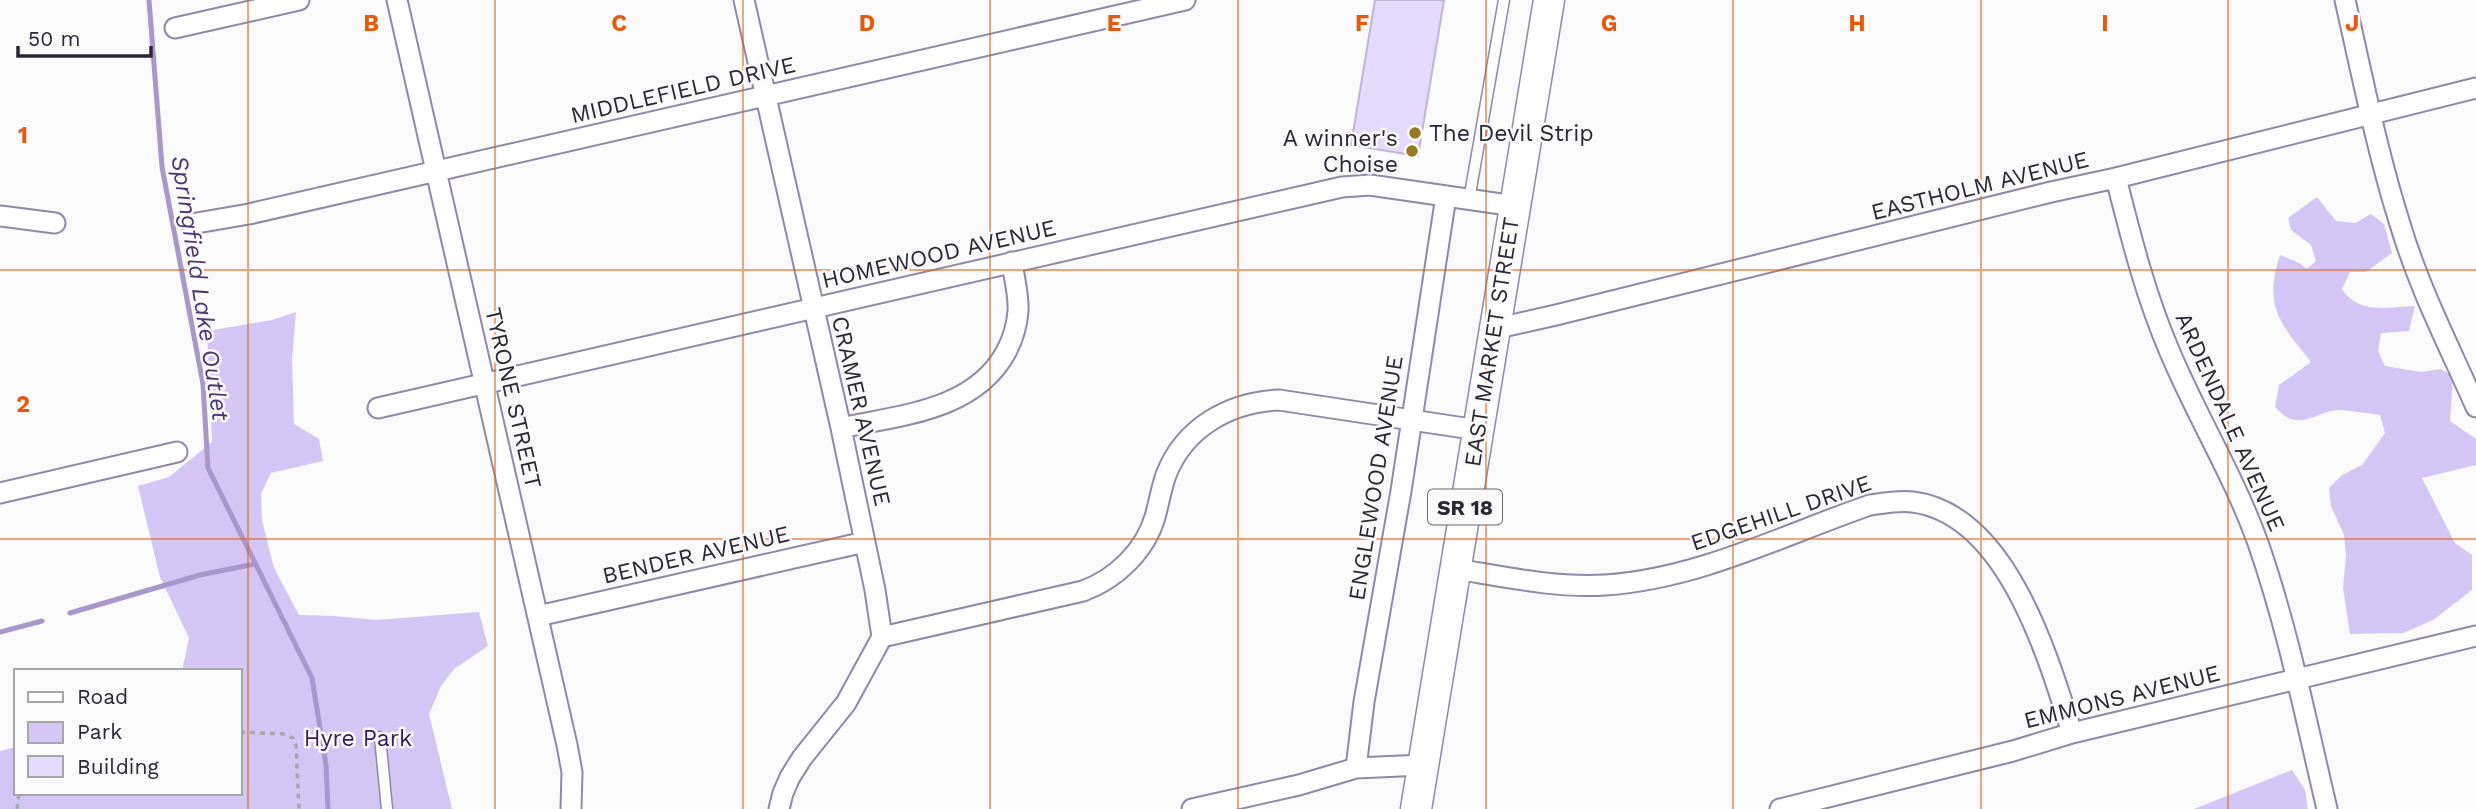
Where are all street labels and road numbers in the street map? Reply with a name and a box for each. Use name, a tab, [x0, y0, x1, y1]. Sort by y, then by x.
street label: MIDDLEFIELD DRIVE	[568, 51, 798, 129]
street label: EASTHOLM AVENUE	[1868, 146, 2092, 226]
street label: HOMEWOOD AVENUE	[819, 214, 1059, 294]
street label: EAST MARKET STREET	[1459, 215, 1525, 469]
street label: TYRONE STREET	[479, 305, 547, 491]
street label: ARDENDALE AVENUE	[2170, 309, 2290, 535]
street label: CRAMER AVENUE	[826, 313, 896, 509]
street label: ENGLEWOOD AVENUE	[1343, 354, 1409, 602]
street label: EDGEHILL DRIVE	[1687, 469, 1875, 557]
road number: SR 18	[1428, 490, 1502, 524]
street label: BENDER AVENUE	[600, 520, 792, 590]
street label: EMMONS AVENUE	[2021, 660, 2223, 734]

